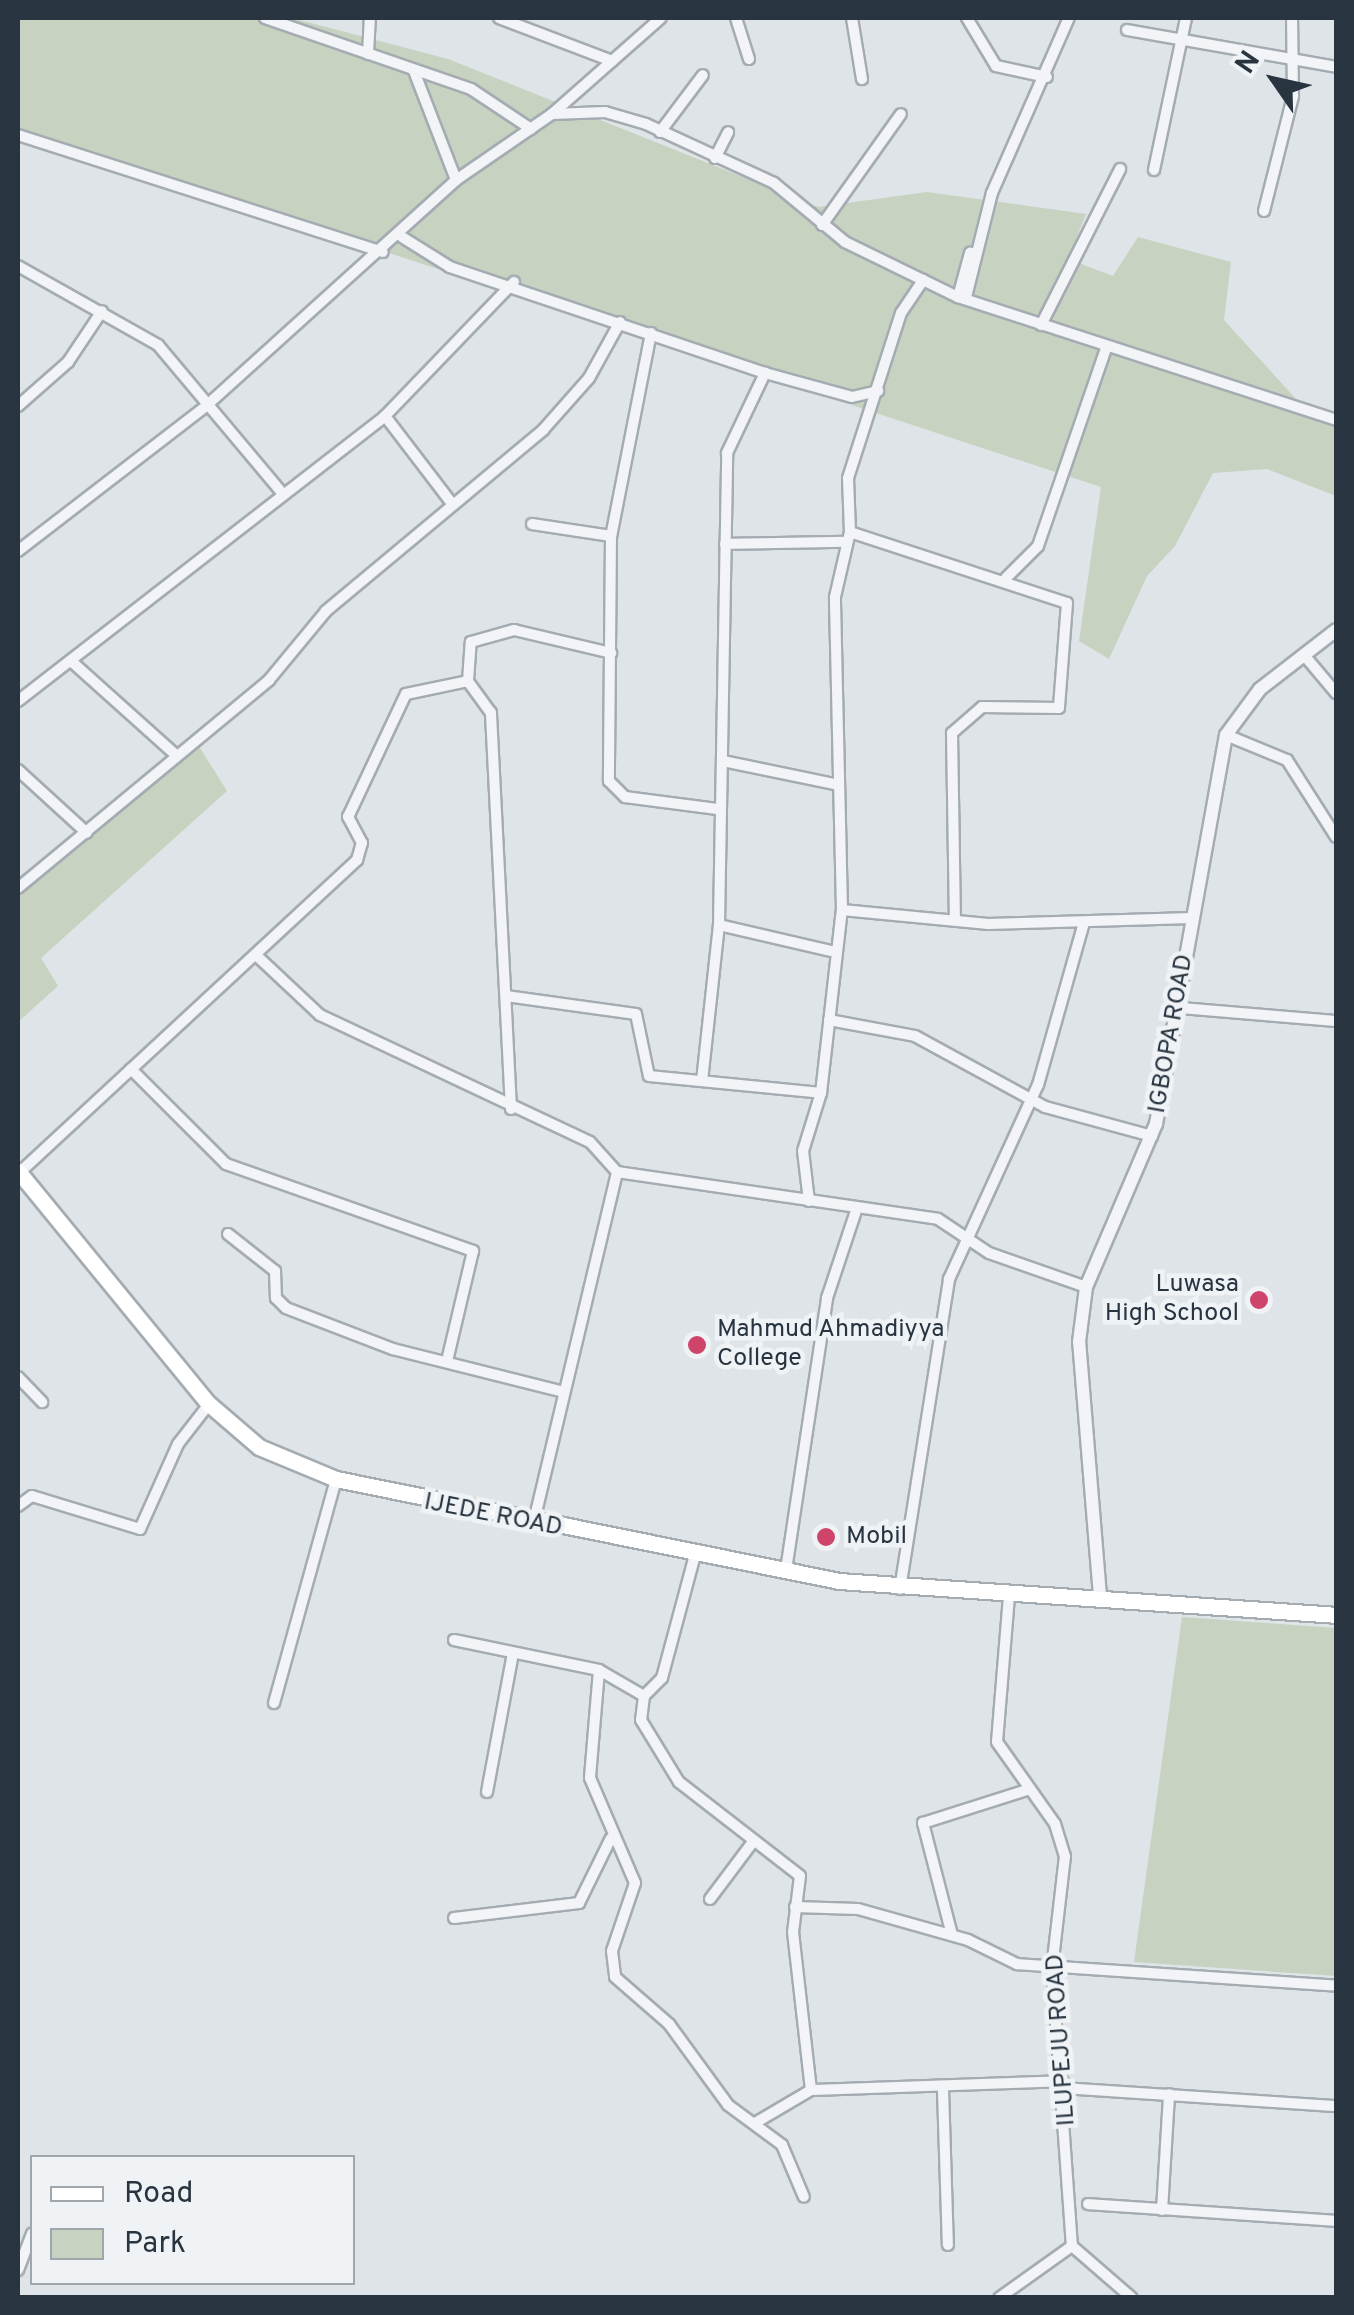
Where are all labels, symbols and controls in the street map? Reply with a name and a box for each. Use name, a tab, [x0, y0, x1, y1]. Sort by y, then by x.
north arrow	[1224, 30, 1324, 130]
text: N	[1229, 45, 1270, 82]
street label: IGBOPA ROAD	[1143, 952, 1201, 1116]
place label: Luwasa High School	[1105, 1271, 1239, 1330]
marker: Luwasa High School	[1248, 1289, 1270, 1311]
place label: Mahmud Ahmadiyya College	[717, 1316, 945, 1375]
marker: Mahmud Ahmadiyya College	[686, 1334, 708, 1356]
street label: IJEDE ROAD	[421, 1488, 565, 1544]
place label: Mobil	[846, 1522, 907, 1552]
marker: Mobil	[815, 1526, 837, 1548]
street label: ILUPEJU ROAD	[1041, 1953, 1083, 2127]
legend	[30, 2155, 355, 2285]
text: Road	[124, 2176, 193, 2213]
text: Park	[124, 2226, 186, 2263]

